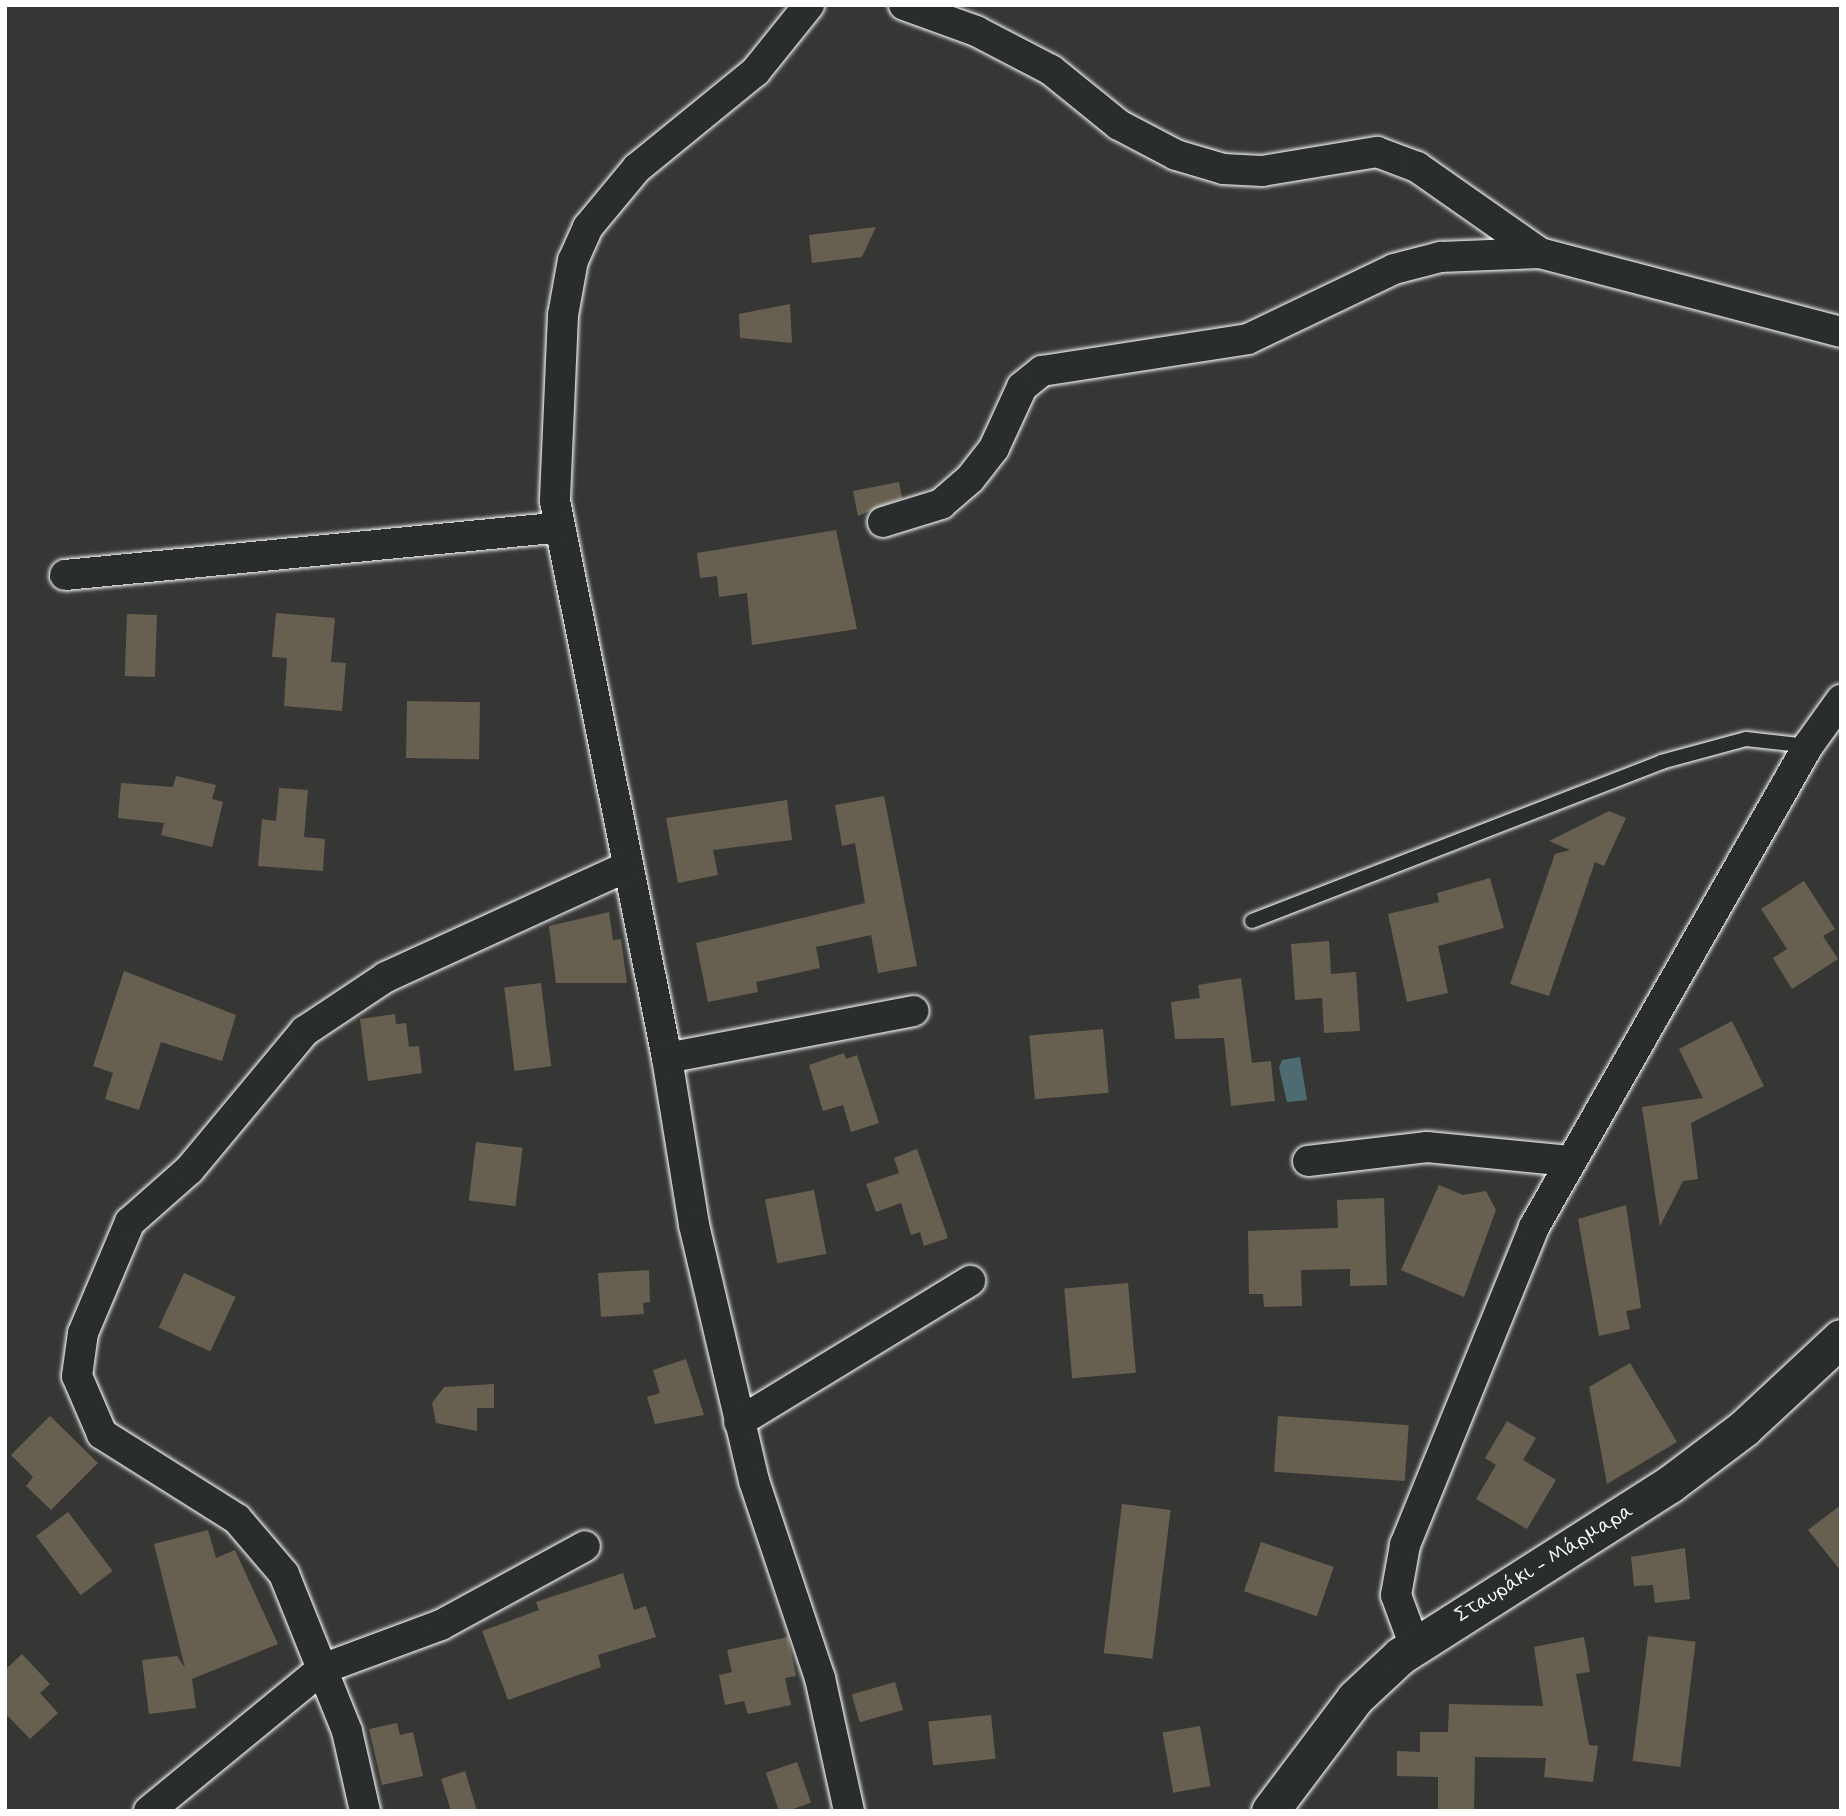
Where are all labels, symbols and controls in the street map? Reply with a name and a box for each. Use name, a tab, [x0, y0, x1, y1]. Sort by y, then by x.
street label: Σταυράκι - Μάρμαρα	[1450, 1498, 1638, 1628]

